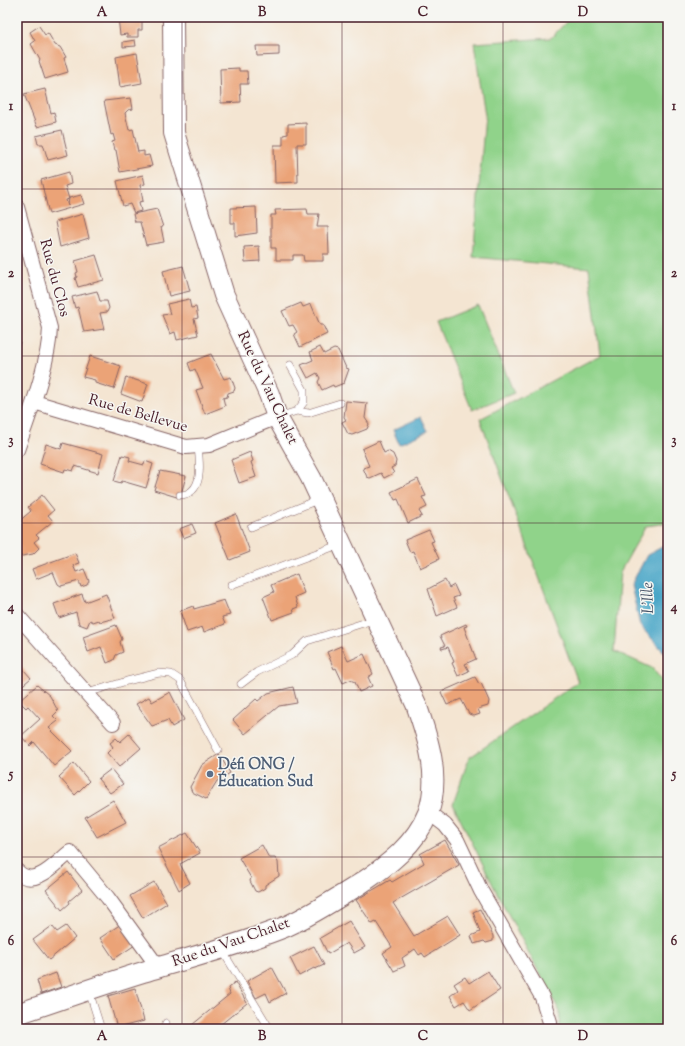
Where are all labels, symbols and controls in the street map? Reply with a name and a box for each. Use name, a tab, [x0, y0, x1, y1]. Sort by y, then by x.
text: A	[97, 4, 108, 22]
text: B	[258, 4, 267, 22]
text: C	[418, 4, 428, 22]
text: D	[578, 4, 588, 22]
text: 1	[9, 98, 14, 116]
text: 1	[672, 98, 677, 116]
street label: Rue du Clos	[34, 237, 74, 319]
text: 2	[8, 265, 15, 283]
text: 2	[671, 265, 678, 283]
street label: Rue du Vau Chalet	[231, 328, 303, 448]
street label: Rue de Bellevue	[86, 390, 190, 438]
text: 3	[8, 432, 14, 450]
text: 3	[671, 432, 677, 450]
water label: L'Ille	[637, 582, 661, 614]
text: 4	[7, 599, 15, 617]
text: 4	[670, 599, 678, 617]
place label: Défi ONG / Éducation Sud	[218, 755, 314, 793]
text: 5	[8, 766, 14, 784]
text: 5	[671, 766, 677, 784]
marker: Défi ONG / Éducation Sud	[205, 769, 215, 779]
street label: Rue du Vau Chalet	[169, 913, 293, 973]
text: 6	[8, 933, 15, 951]
text: 6	[671, 933, 678, 951]
text: A	[97, 1028, 108, 1046]
text: B	[258, 1028, 267, 1046]
text: C	[418, 1028, 428, 1046]
text: D	[578, 1028, 588, 1046]

